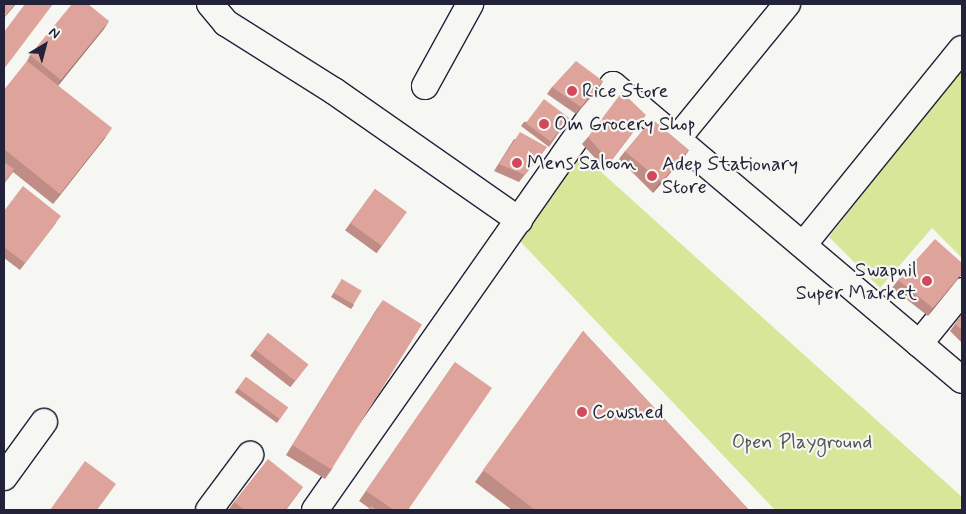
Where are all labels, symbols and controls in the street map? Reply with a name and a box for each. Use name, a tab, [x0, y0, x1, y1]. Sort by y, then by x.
north arrow	[20, 20, 70, 70]
text: N	[45, 23, 63, 43]
place label: Rice Store	[582, 79, 667, 103]
marker: Rice Store	[566, 85, 578, 97]
place label: Om Grocery Shop	[554, 112, 696, 136]
marker: Om Grocery Shop	[538, 118, 550, 130]
place label: Mens Saloon	[527, 151, 636, 175]
place label: Adep Stationary Store	[662, 153, 794, 200]
marker: Mens Saloon	[511, 157, 523, 169]
marker: Adep Stationary Store	[646, 170, 658, 182]
place label: Swapnil Super Market	[798, 258, 917, 305]
marker: Swapnil Super Market	[921, 275, 933, 287]
place label: Cowshed	[592, 400, 664, 424]
marker: Cowshed	[576, 406, 588, 418]
park label: Open Playground	[734, 430, 870, 454]

